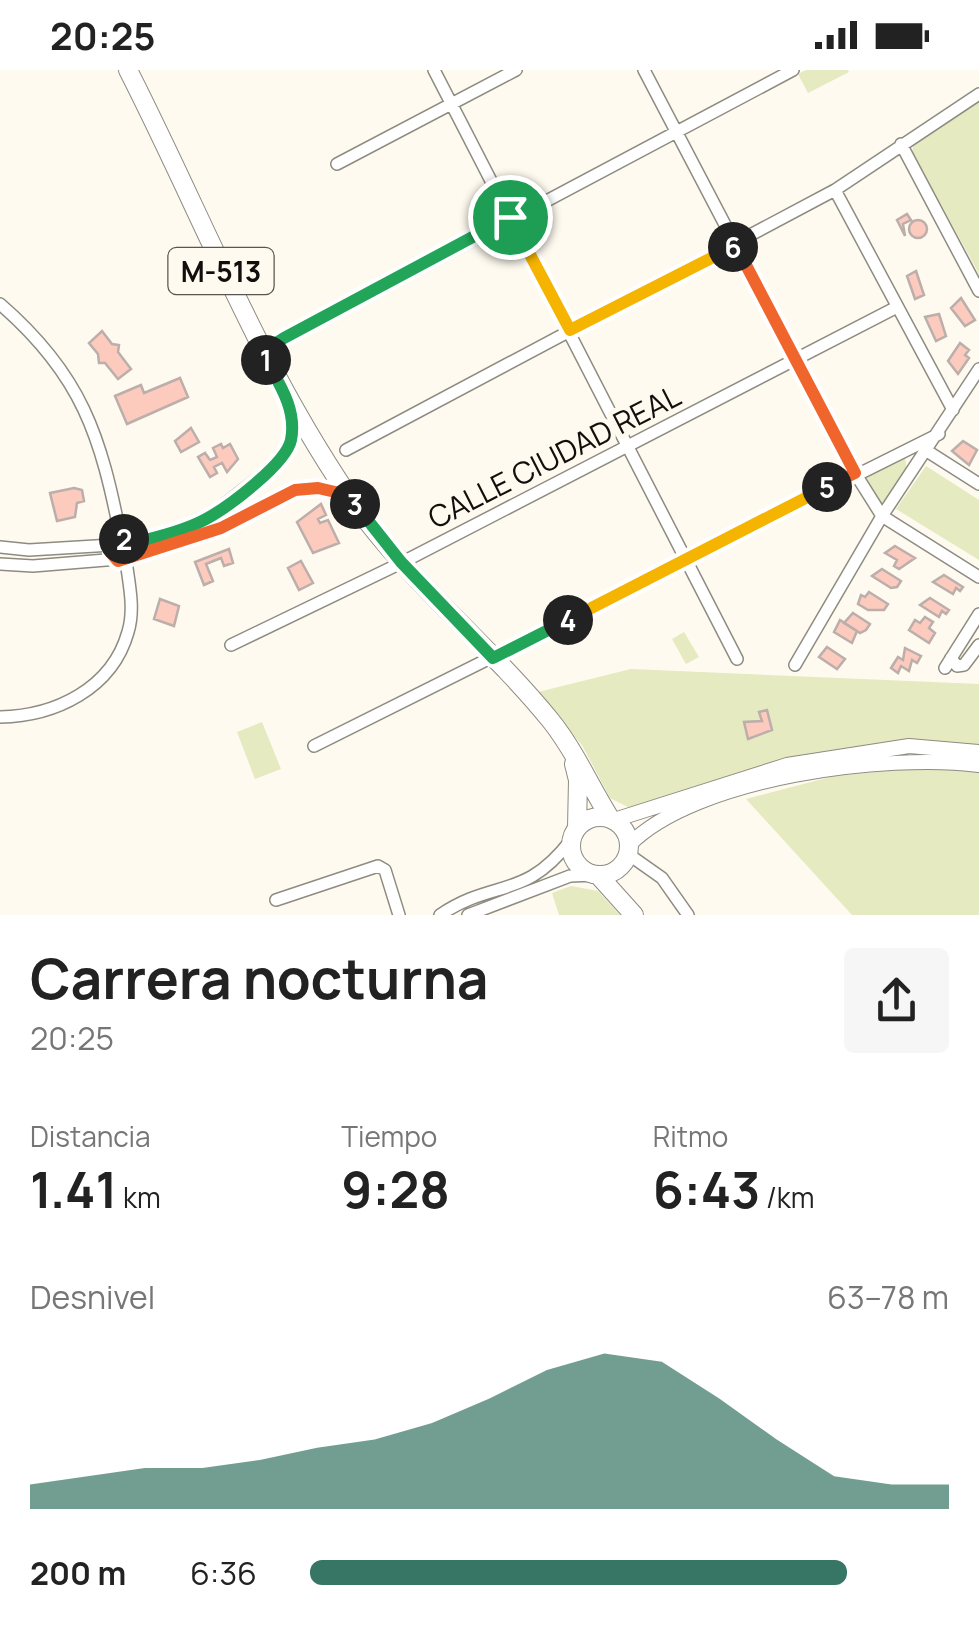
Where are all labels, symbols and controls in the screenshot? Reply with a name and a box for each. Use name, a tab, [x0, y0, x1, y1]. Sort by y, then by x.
text: 20:25	[50, 9, 156, 61]
pin	[468, 175, 553, 260]
icon: arrive	[483, 190, 538, 245]
pin: 6	[708, 222, 758, 272]
text: 6	[724, 228, 742, 266]
road number: M-513	[168, 248, 274, 294]
pin: 1	[241, 335, 291, 385]
text: 1	[260, 341, 272, 379]
street label: CALLE CIUDAD REAL	[421, 375, 687, 537]
pin: 5	[802, 462, 852, 512]
text: 5	[819, 468, 835, 506]
pin: 3	[330, 479, 380, 529]
text: 3	[347, 485, 363, 523]
pin: 2	[99, 514, 149, 564]
text: 2	[116, 520, 132, 558]
pin: 4	[543, 595, 593, 645]
text: 4	[559, 601, 577, 639]
text: Carrera nocturna	[30, 940, 489, 1016]
button: share	[844, 948, 949, 1053]
text: 20:25	[30, 1016, 114, 1060]
text: Distancia	[30, 1117, 151, 1155]
text: Tiempo	[341, 1117, 437, 1155]
text: Ritmo	[653, 1117, 728, 1155]
text: 1.41	[30, 1155, 117, 1223]
text: 9:28	[341, 1155, 450, 1223]
text: 6:43	[653, 1155, 760, 1223]
text: km	[117, 1178, 161, 1216]
text: /km	[760, 1178, 814, 1216]
text: Desnivel	[30, 1275, 155, 1319]
text: 63–78 m	[827, 1275, 949, 1319]
text: 200 m	[30, 1551, 126, 1595]
text: 6:36	[190, 1551, 257, 1595]

